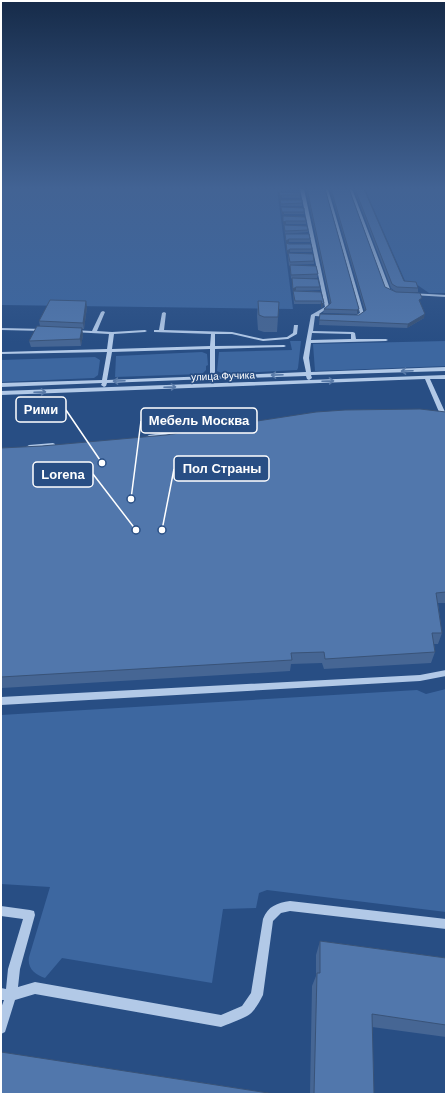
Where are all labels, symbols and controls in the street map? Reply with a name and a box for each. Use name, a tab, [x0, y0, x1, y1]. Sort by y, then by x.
one-way arrow	[401, 367, 414, 374]
street label: улица Фучика	[191, 369, 256, 383]
one-way arrow	[271, 372, 284, 379]
one-way arrow	[113, 377, 126, 385]
one-way arrow	[321, 377, 334, 385]
one-way arrow	[163, 383, 176, 391]
one-way arrow	[33, 388, 46, 395]
callout: Рими	[16, 397, 66, 422]
text: Рими	[24, 402, 58, 417]
callout: Мебель Москва	[141, 408, 257, 433]
text: Мебель Москва	[149, 413, 250, 428]
callout: Пол Страны	[174, 456, 269, 481]
text: Пол Страны	[183, 461, 261, 476]
callout: Lorena	[33, 462, 93, 487]
text: Lorena	[41, 467, 85, 482]

